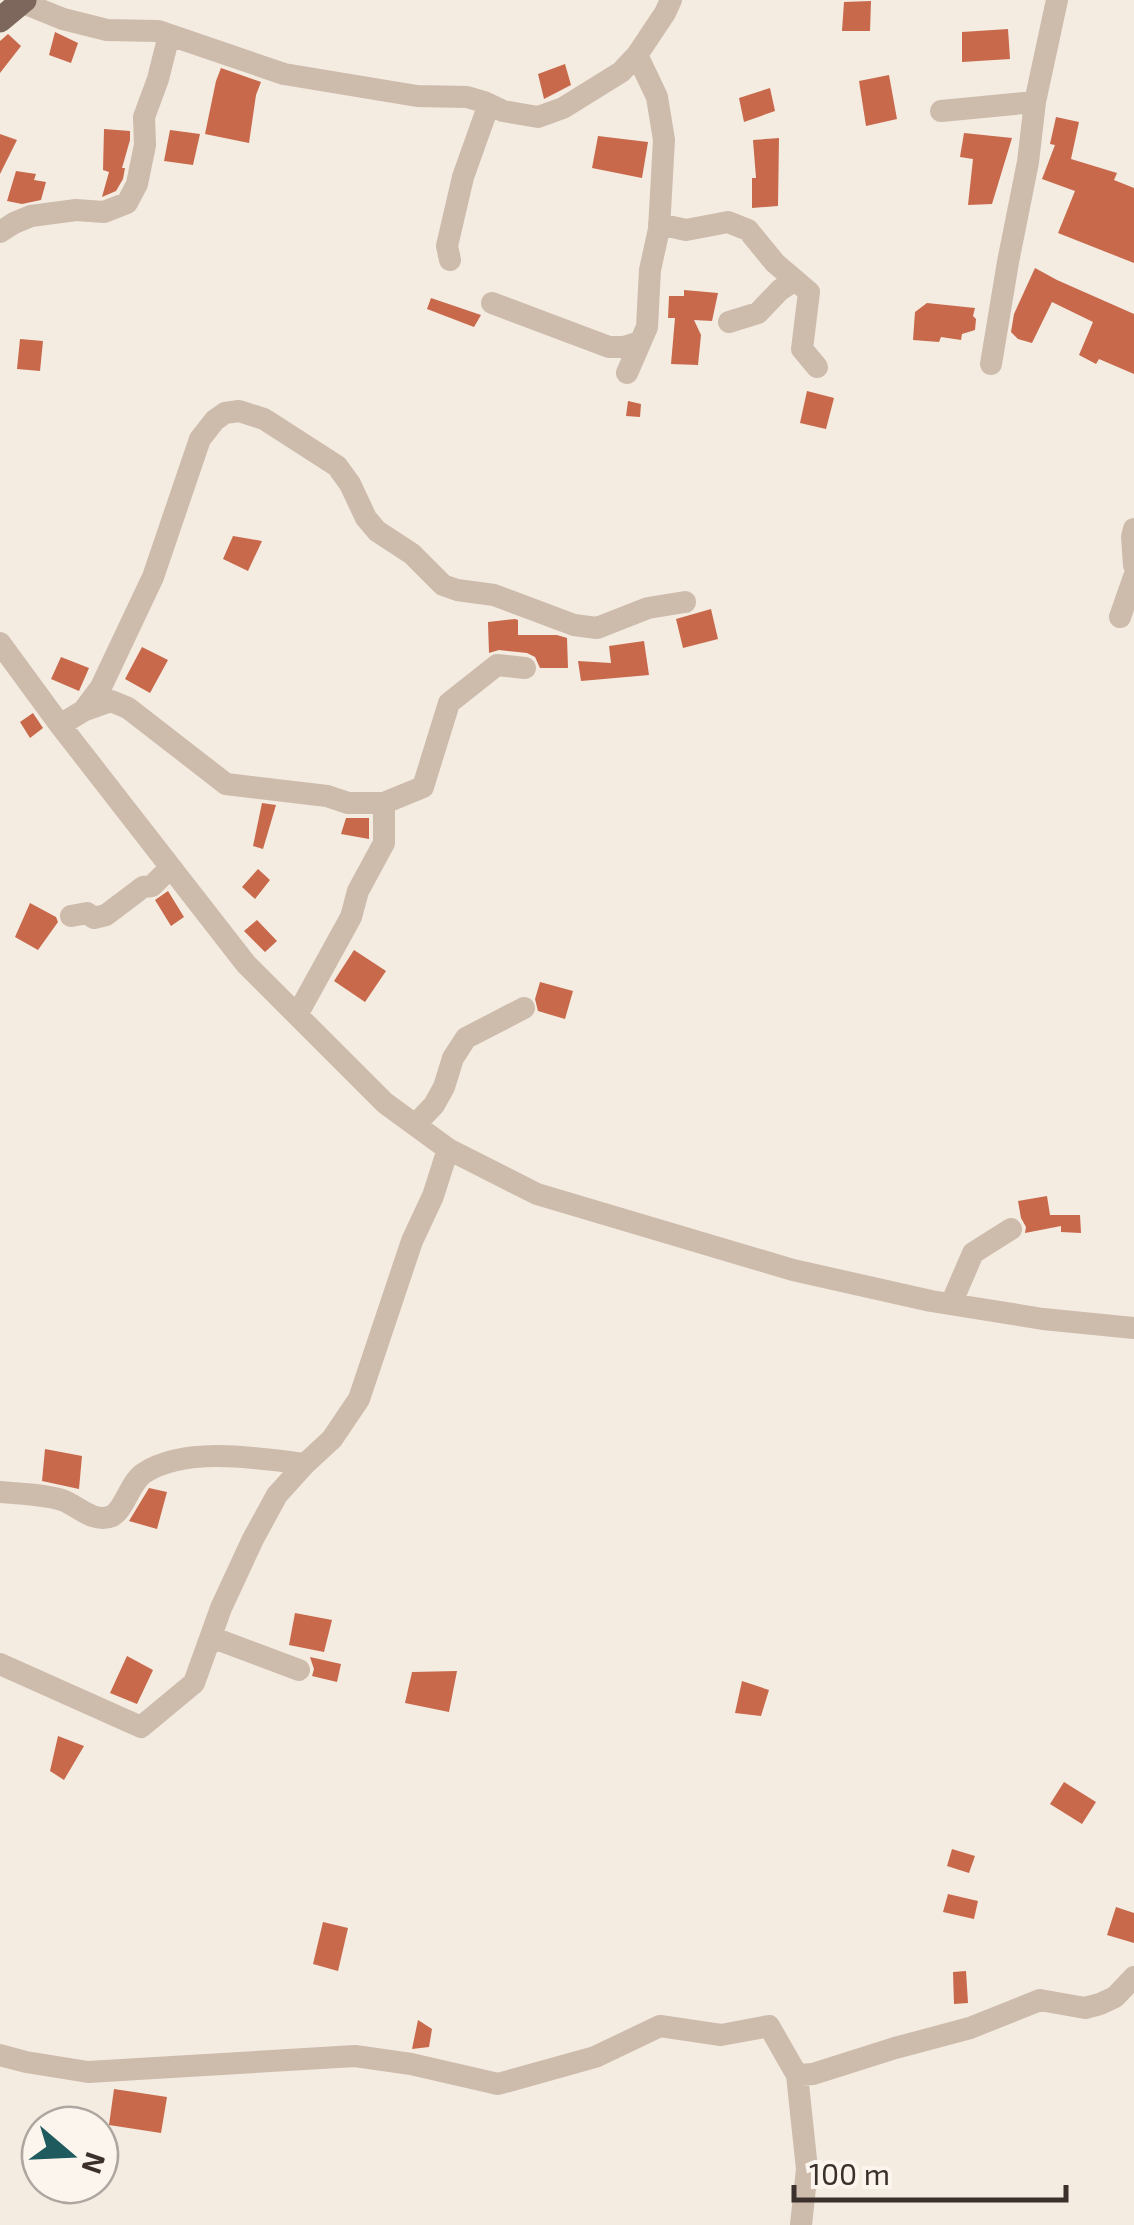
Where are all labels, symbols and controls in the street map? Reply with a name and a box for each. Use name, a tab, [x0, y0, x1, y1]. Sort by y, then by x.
north arrow	[20, 2105, 120, 2205]
scale bar	[794, 2140, 1066, 2202]
text: N	[75, 2148, 114, 2179]
text: 100 m	[809, 2155, 890, 2191]

